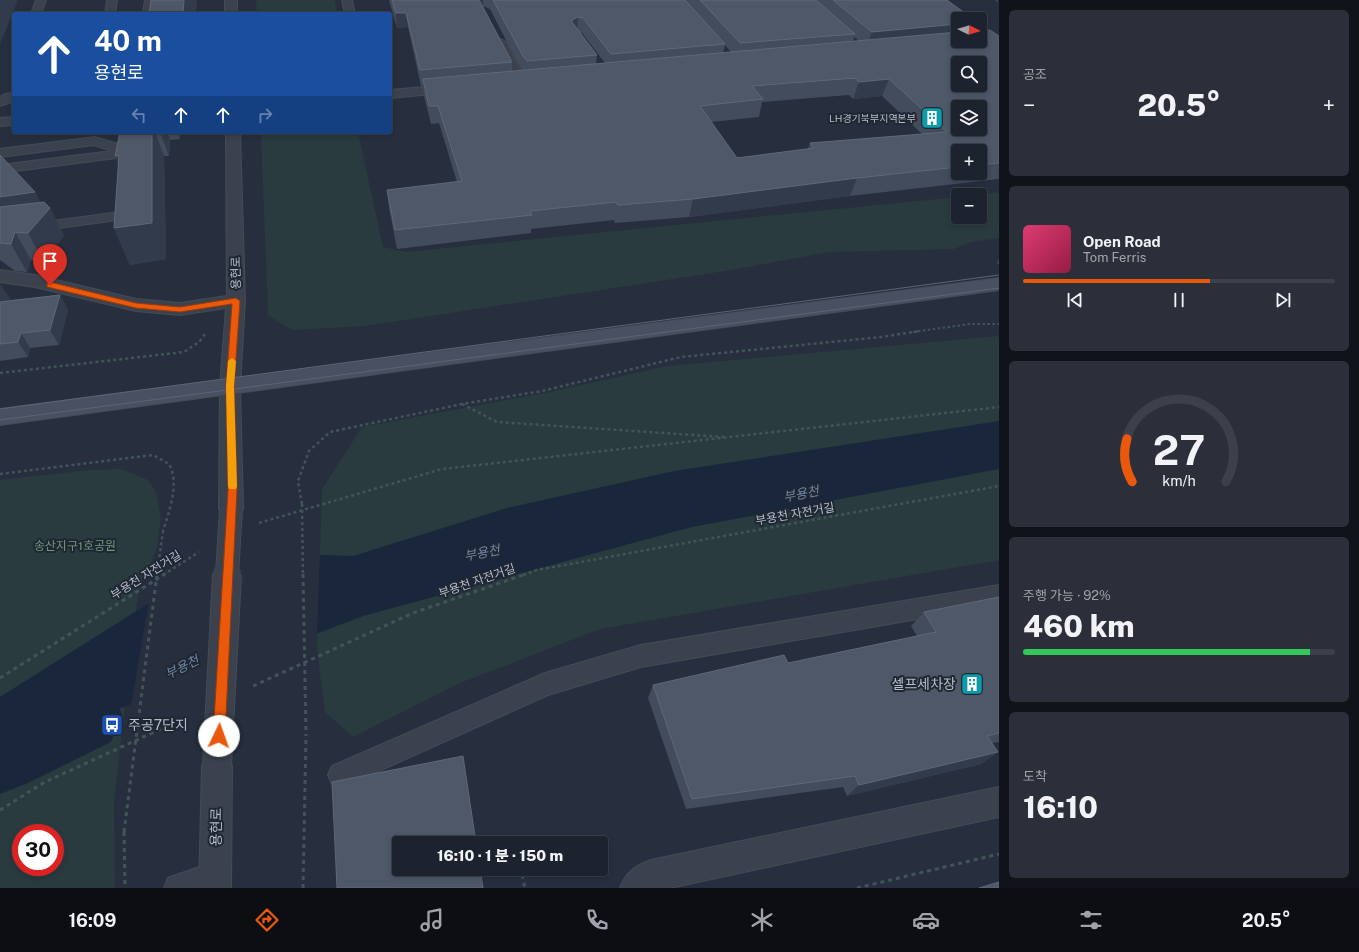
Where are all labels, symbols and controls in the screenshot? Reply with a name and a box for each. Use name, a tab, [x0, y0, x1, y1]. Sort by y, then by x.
north arrow	[951, 12, 987, 48]
map controls	[951, 12, 987, 224]
text: 40 m	[94, 24, 162, 57]
icon: ahead	[28, 28, 80, 80]
button: search	[951, 56, 987, 92]
text: 용현로	[94, 62, 144, 83]
text: 공조	[1023, 67, 1047, 82]
text: 20.5°	[1137, 87, 1221, 123]
text: −	[1023, 92, 1035, 118]
text: +	[1323, 92, 1335, 118]
button: layers	[951, 100, 987, 136]
icon: left	[128, 104, 150, 126]
icon: ahead	[170, 104, 192, 126]
icon: ahead	[212, 104, 234, 126]
icon: right	[254, 104, 276, 126]
building icon: LH경기북부지역본부	[919, 105, 945, 131]
place label: LH경기북부지역본부	[829, 112, 916, 124]
button: +	[951, 144, 987, 180]
button: −	[951, 188, 987, 224]
text: Open Road	[1083, 233, 1161, 250]
pin	[33, 244, 67, 285]
icon: arrive	[39, 250, 61, 272]
text: Tom Ferris	[1083, 250, 1146, 265]
street label: 용현로	[229, 256, 243, 290]
icon: previous	[1064, 289, 1086, 311]
icon: pause	[1168, 289, 1190, 311]
icon: next	[1272, 289, 1294, 311]
text: 27	[1153, 425, 1205, 474]
text: km/h	[1162, 472, 1196, 489]
water label: 부용천	[782, 483, 821, 505]
street label: 부용천 자전거길	[754, 500, 836, 528]
park label: 송산지구1호공원	[34, 539, 116, 553]
water label: 부용천	[463, 542, 502, 564]
street label: 부용천 자전거길	[108, 548, 184, 602]
street label: 부용천 자전거길	[437, 561, 517, 601]
text: 주행 가능 · 92%	[1023, 588, 1111, 603]
text: 460 km	[1023, 608, 1135, 644]
water label: 부용천	[163, 652, 202, 682]
building icon: 셀프세차장	[959, 671, 985, 697]
place label: 셀프세차장	[892, 676, 956, 692]
bus stop icon: 주공7단지	[99, 712, 125, 738]
position arrow	[198, 715, 240, 757]
place label: 주공7단지	[128, 717, 188, 733]
text: 도착	[1023, 769, 1047, 784]
text: 16:10	[1023, 789, 1098, 825]
street label: 용현로	[208, 807, 224, 846]
speed limit sign: 30	[12, 824, 64, 876]
text: 16:10 · 1 분 · 150 m	[437, 847, 563, 864]
icon: directions	[253, 906, 281, 934]
icon: music	[418, 906, 446, 934]
icon: phone	[583, 906, 611, 934]
icon: climate	[748, 906, 776, 934]
icon: car	[912, 906, 940, 934]
icon: filters	[1077, 906, 1105, 934]
text: 16:09	[68, 910, 116, 931]
text: 20.5°	[1242, 910, 1291, 931]

